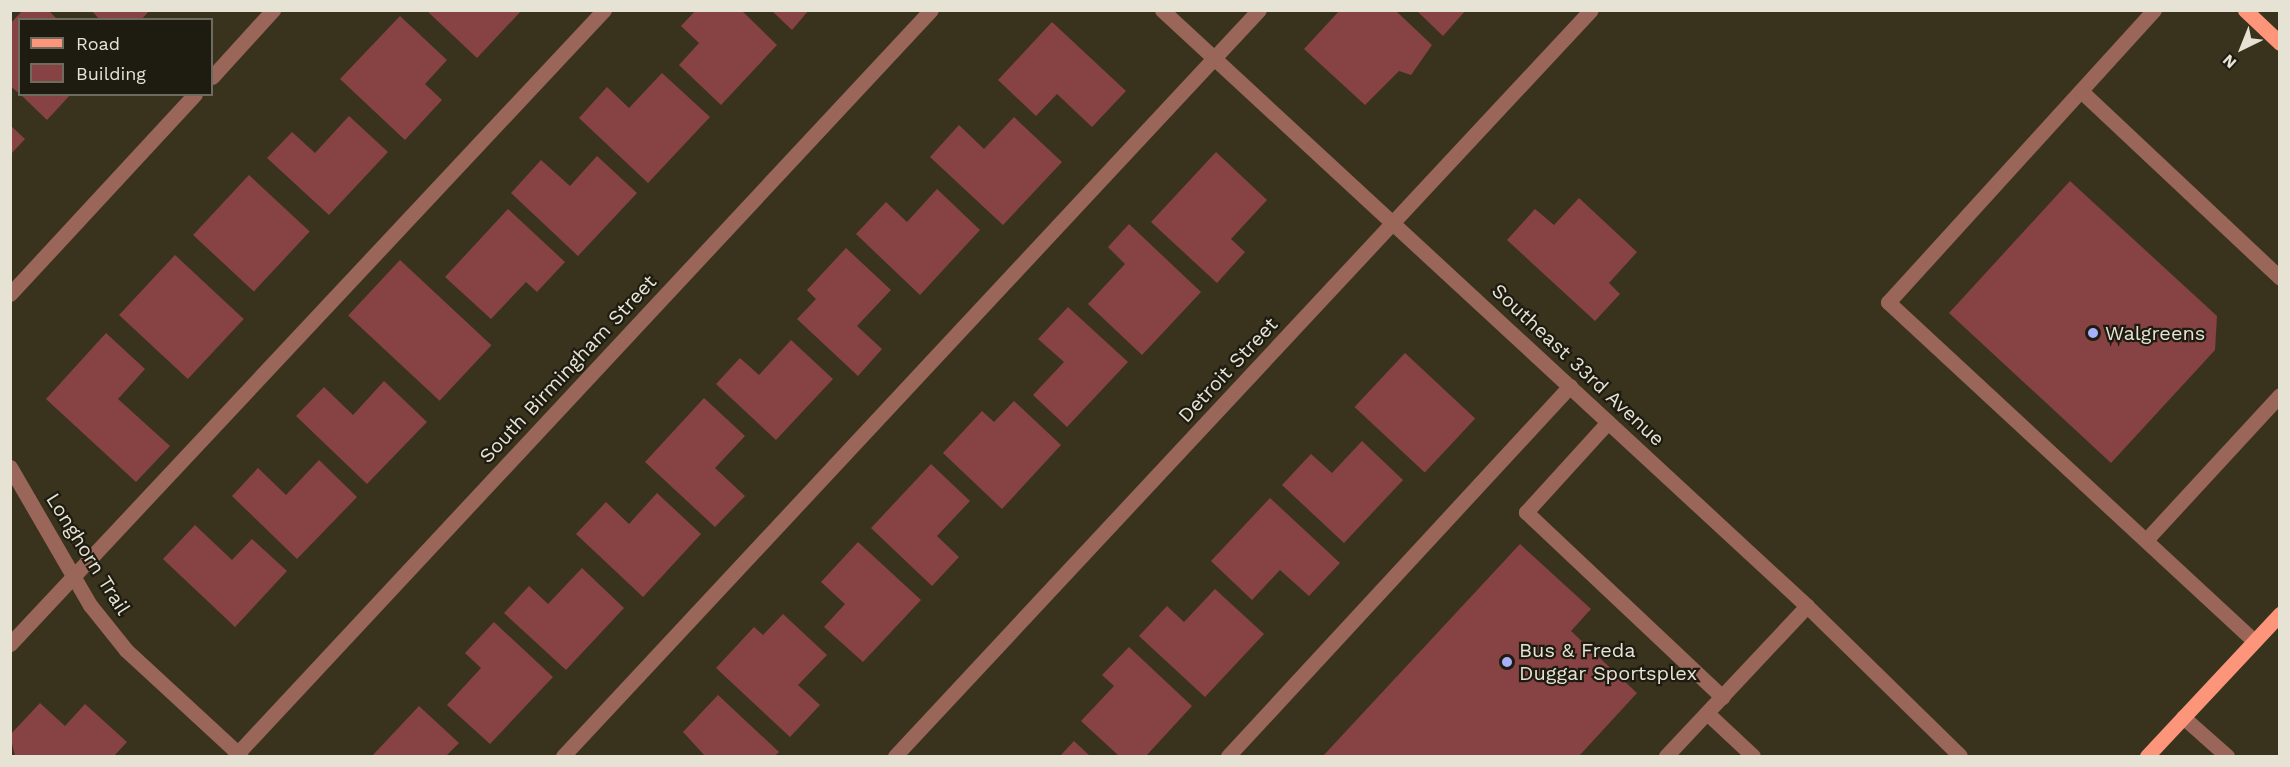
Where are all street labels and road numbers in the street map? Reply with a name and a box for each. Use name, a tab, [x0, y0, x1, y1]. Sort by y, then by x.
street label: South Birmingham Street	[474, 270, 662, 468]
street label: Southeast 33rd Avenue	[1487, 279, 1669, 451]
street label: Detroit Street	[1173, 313, 1283, 427]
street label: Longhorn Trail	[41, 488, 135, 620]

